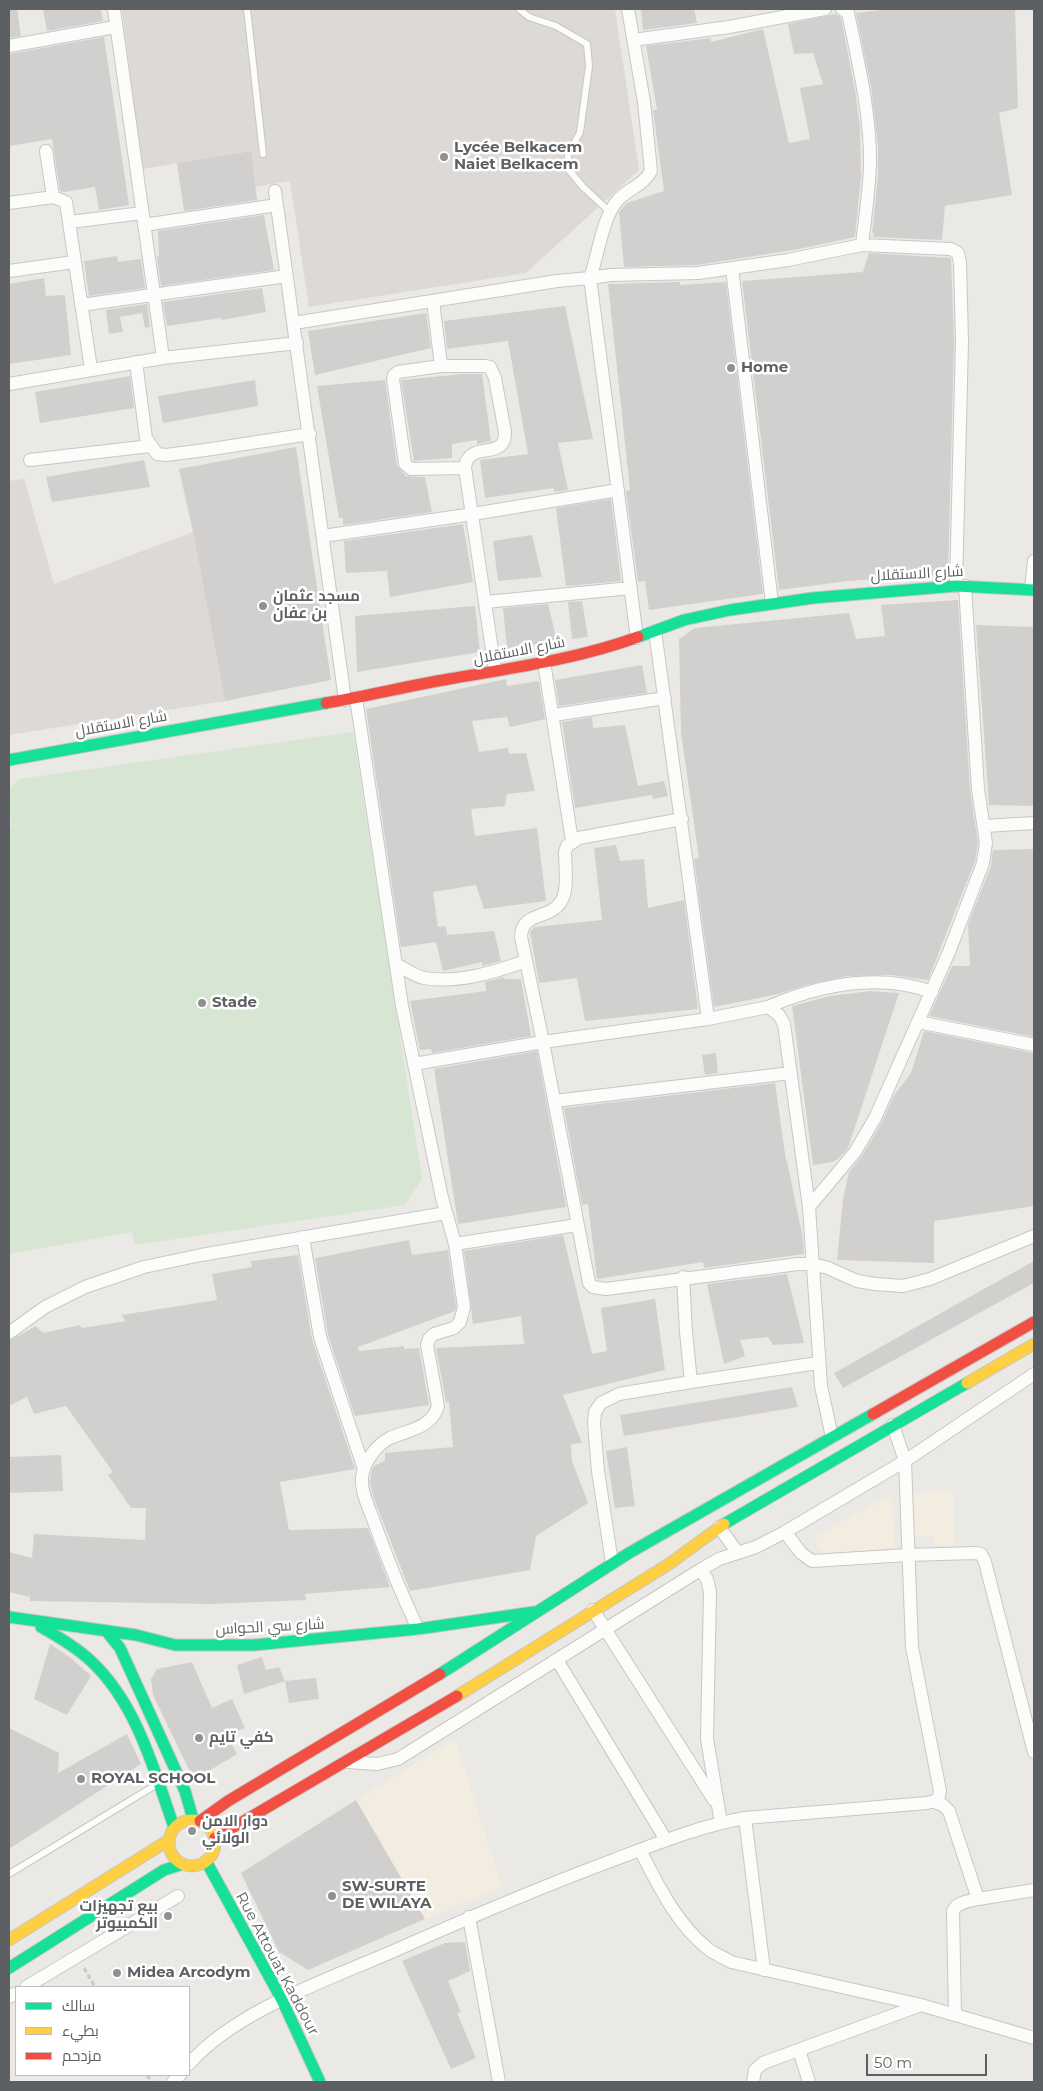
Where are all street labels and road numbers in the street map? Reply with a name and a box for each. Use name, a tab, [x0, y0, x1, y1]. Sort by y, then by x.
street label: شارع الاستقلال	[870, 563, 964, 585]
street label: شارع الاستقلال	[472, 633, 566, 669]
street label: شارع الاستقلال	[74, 707, 168, 741]
street label: شارع سي الحواس	[215, 1615, 325, 1639]
street label: Rue Attouat Kaddour	[232, 1889, 322, 2039]

